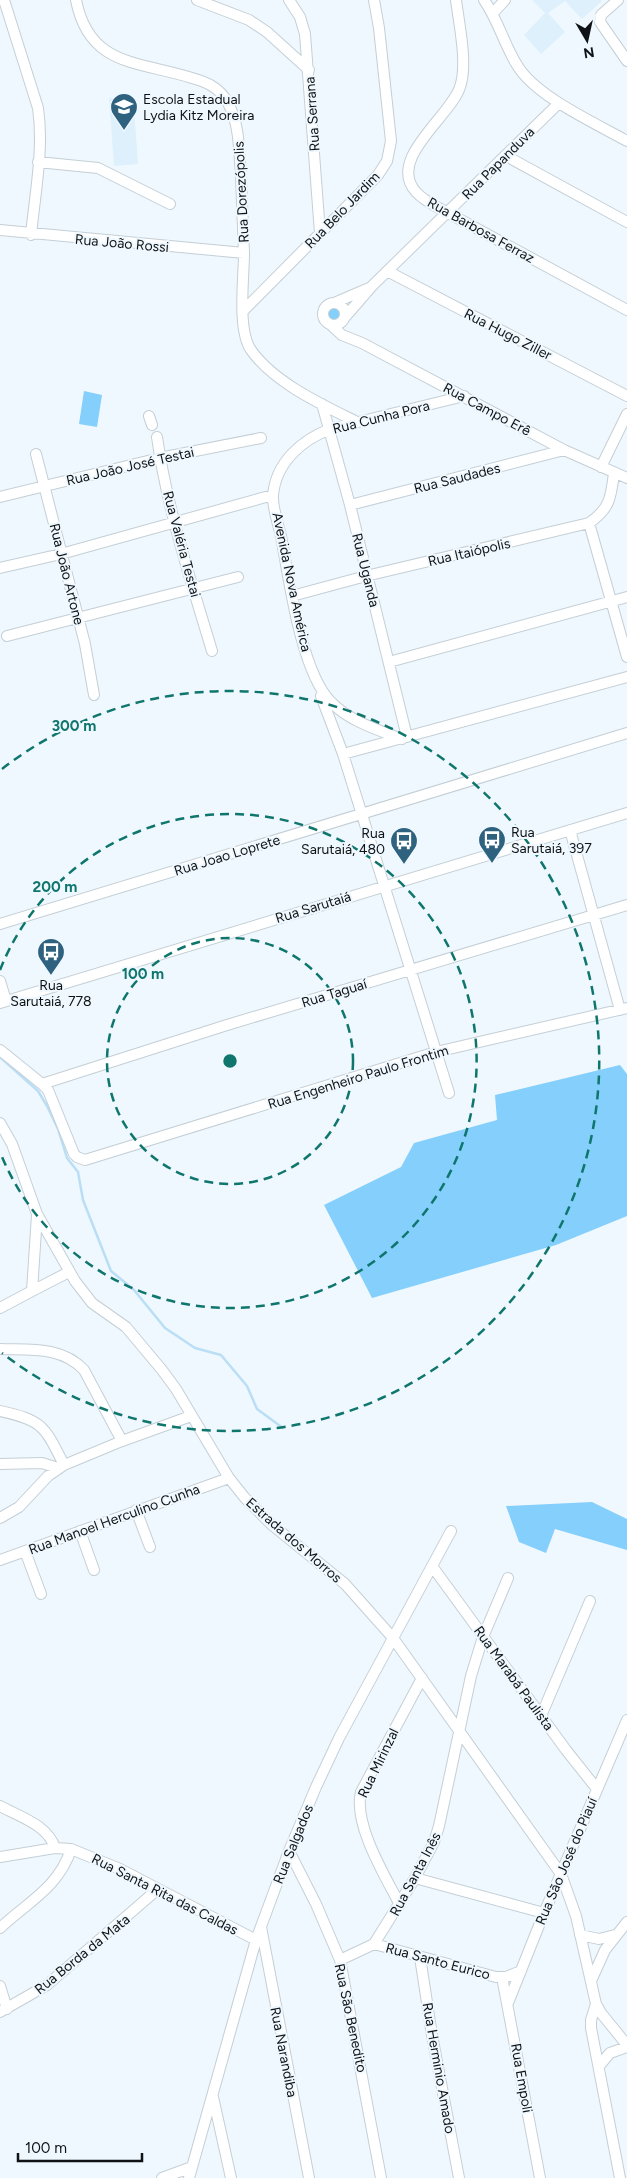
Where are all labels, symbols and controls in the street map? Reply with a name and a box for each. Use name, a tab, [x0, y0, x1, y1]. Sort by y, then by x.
north arrow	[562, 15, 612, 65]
text: N	[582, 43, 596, 62]
street label: Rua Serrana	[301, 76, 324, 152]
place label: Escola Estadual Lydia Kitz Moreira	[143, 91, 254, 124]
school or university icon: Escola Estadual Lydia Kitz Moreira	[109, 92, 139, 131]
street label: Rua Papanduva	[458, 123, 538, 203]
street label: Rua Dorezópolis	[230, 141, 253, 243]
street label: Rua Belo Jardim	[301, 168, 383, 252]
street label: Rua Barbosa Ferraz	[424, 194, 537, 267]
street label: Rua João Rossi	[74, 231, 170, 256]
street label: Rua Hugo Ziller	[461, 305, 555, 364]
street label: Rua Campo Erê	[440, 379, 534, 440]
street label: Rua Cunha Pora	[331, 397, 431, 438]
street label: Rua João José Testai	[64, 443, 196, 489]
street label: Rua Saudades	[412, 460, 502, 497]
street label: Rua Valéria Testai	[159, 489, 204, 599]
street label: Avenida Nova América	[268, 511, 315, 653]
street label: Rua João Artone	[46, 521, 87, 627]
street label: Rua Uganda	[348, 531, 383, 609]
street label: Rua Itaiópolis	[426, 535, 512, 570]
text: 300 m	[52, 717, 96, 735]
place label: Rua Sarutaiá, 397	[511, 824, 592, 857]
place label: Rua Sarutaiá, 480	[301, 825, 385, 858]
bus stop icon: Rua Sarutaiá, 397	[477, 825, 507, 864]
bus stop icon: Rua Sarutaiá, 480	[389, 826, 419, 865]
street label: Rua Joao Loprete	[172, 831, 283, 880]
text: 200 m	[33, 878, 77, 896]
street label: Rua Sarutaiá	[273, 888, 353, 927]
bus stop icon: Rua Sarutaiá, 778	[36, 937, 66, 976]
text: 100 m	[122, 965, 164, 983]
street label: Rua Taguaí	[299, 975, 370, 1011]
place label: Rua Sarutaiá, 778	[10, 977, 92, 1010]
street label: Rua Engenheiro Paulo Frontim	[266, 1042, 451, 1113]
centre of rings	[221, 1052, 239, 1070]
street label: Rua Manoel Herculino Cunha	[26, 1481, 202, 1558]
street label: Estrada dos Morros	[242, 1494, 345, 1587]
street label: Rua Marabá Paulista	[470, 1623, 557, 1734]
street label: Rua Mirinzal	[354, 1726, 403, 1801]
street label: Rua São José do Piauí	[532, 1794, 601, 1927]
street label: Rua Salgados	[270, 1802, 317, 1886]
street label: Rua Santa Inês	[386, 1829, 445, 1919]
street label: Rua Santa Rita das Caldas	[89, 1850, 241, 1939]
street label: Rua Borda da Mata	[31, 1911, 133, 1998]
street label: Rua Santo Eurico	[384, 1939, 492, 1984]
street label: Rua São Benedito	[331, 1962, 370, 2074]
street label: Rua Herminio Amado	[419, 2001, 458, 2135]
street label: Rua Narandiba	[266, 2005, 301, 2099]
street label: Rua Empoli	[507, 2042, 536, 2114]
scale bar	[18, 2130, 141, 2162]
text: 100 m	[25, 2139, 67, 2157]

